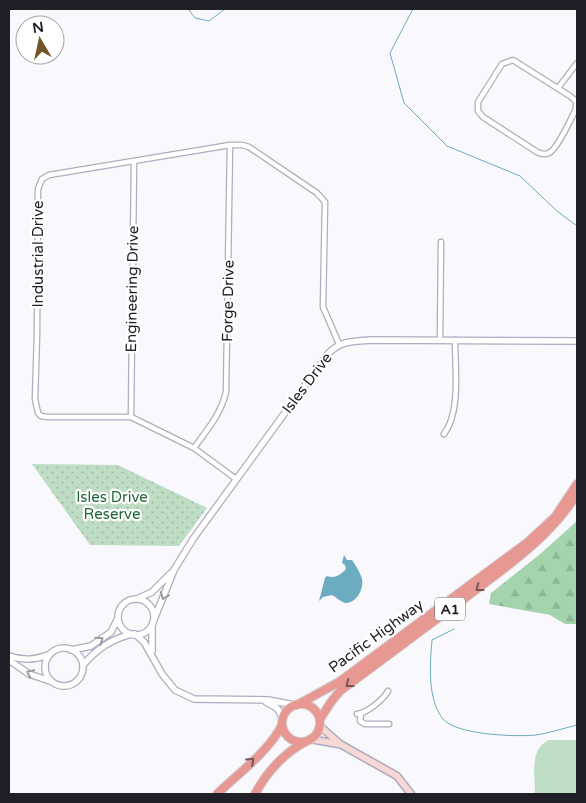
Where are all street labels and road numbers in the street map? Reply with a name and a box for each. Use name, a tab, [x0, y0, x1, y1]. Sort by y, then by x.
street label: Industrial Drive	[29, 200, 47, 308]
street label: Engineering Drive	[122, 225, 142, 353]
street label: Forge Drive	[218, 260, 238, 342]
street label: Isles Drive	[278, 349, 336, 417]
street label: Pacific Highway	[325, 596, 427, 676]
road number: A1	[435, 598, 465, 620]

